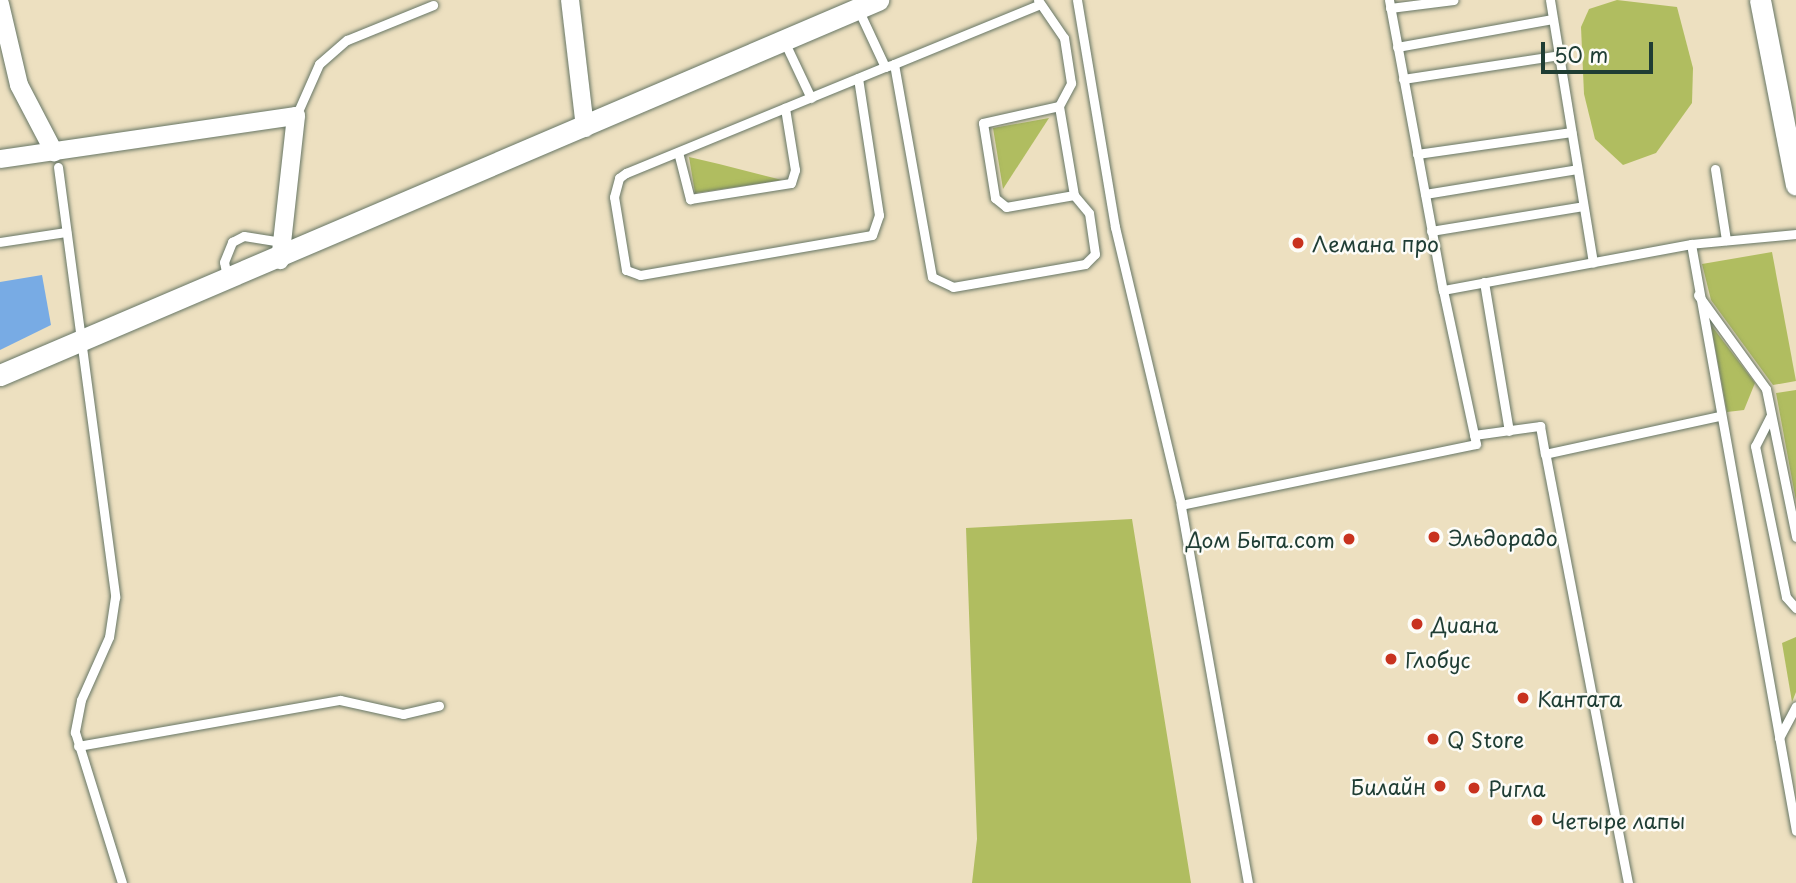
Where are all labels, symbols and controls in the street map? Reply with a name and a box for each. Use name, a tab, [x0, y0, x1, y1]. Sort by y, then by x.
scale bar	[1544, 28, 1656, 72]
text: 50 m	[1554, 38, 1608, 70]
place label: Лемана про	[1312, 230, 1440, 256]
marker: Лемана про	[1290, 235, 1306, 251]
place label: Эльдорадо	[1448, 524, 1558, 550]
place label: Дом Быта.com	[1185, 526, 1335, 552]
marker: Эльдорадо	[1426, 529, 1442, 545]
marker: Дом Быта.com	[1341, 531, 1357, 547]
place label: Диана	[1431, 611, 1498, 637]
marker: Диана	[1409, 616, 1425, 632]
place label: Глобус	[1405, 646, 1470, 672]
marker: Глобус	[1383, 651, 1399, 667]
place label: Кантата	[1537, 685, 1622, 711]
marker: Кантата	[1515, 690, 1531, 706]
place label: Q Store	[1447, 726, 1524, 752]
marker: Q Store	[1425, 731, 1441, 747]
place label: Билайн	[1351, 773, 1426, 799]
place label: Ригла	[1488, 775, 1546, 801]
marker: Билайн	[1432, 778, 1448, 794]
marker: Ригла	[1466, 780, 1482, 796]
place label: Четыре лапы	[1551, 807, 1685, 833]
marker: Четыре лапы	[1529, 812, 1545, 828]

